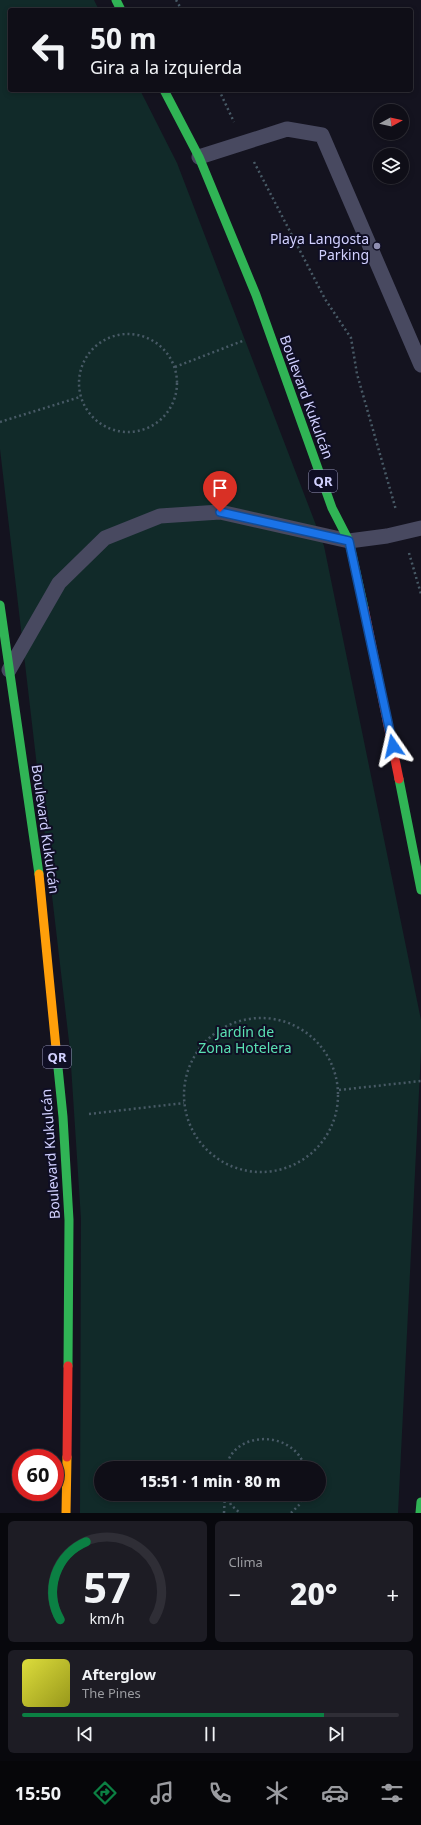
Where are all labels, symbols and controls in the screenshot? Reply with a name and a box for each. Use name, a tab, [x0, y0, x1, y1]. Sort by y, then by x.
text: 50 m	[90, 19, 157, 57]
icon: left	[24, 24, 76, 76]
text: Gira a la izquierda	[90, 55, 242, 79]
north arrow	[373, 104, 409, 140]
map controls	[373, 104, 409, 184]
button: layers	[373, 148, 409, 184]
place label: Playa Langosta Parking	[270, 229, 369, 264]
marker: Playa Langosta Parking	[372, 241, 382, 251]
street label: Boulevard Kukulcán	[276, 332, 338, 462]
road number: QR	[309, 470, 337, 492]
pin	[203, 471, 237, 512]
icon: arrive	[209, 477, 231, 499]
position arrow	[372, 725, 414, 767]
street label: Boulevard Kukulcán	[28, 763, 64, 895]
park label: Jardín de Zona Hotelera	[198, 1022, 292, 1057]
road number: QR	[43, 1046, 71, 1068]
street label: Boulevard Kukulcán	[36, 1088, 64, 1220]
speed limit sign: 60	[12, 1449, 64, 1501]
text: 15:51 · 1 min · 80 m	[139, 1471, 281, 1491]
text: Clima	[229, 1553, 263, 1571]
text: 57	[83, 1558, 131, 1614]
text: 20°	[290, 1573, 337, 1614]
text: −	[229, 1579, 241, 1609]
text: +	[386, 1579, 399, 1609]
text: km/h	[90, 1608, 125, 1627]
text: Afterglow	[82, 1664, 156, 1684]
text: The Pines	[82, 1684, 141, 1702]
icon: previous	[74, 1723, 96, 1745]
icon: pause	[199, 1723, 221, 1745]
icon: next	[325, 1723, 347, 1745]
icon: directions	[91, 1779, 119, 1807]
icon: music	[148, 1779, 176, 1807]
icon: phone	[206, 1779, 234, 1807]
icon: climate	[263, 1779, 291, 1807]
icon: car	[321, 1779, 349, 1807]
icon: filters	[378, 1779, 406, 1807]
text: 15:50	[15, 1781, 61, 1805]

